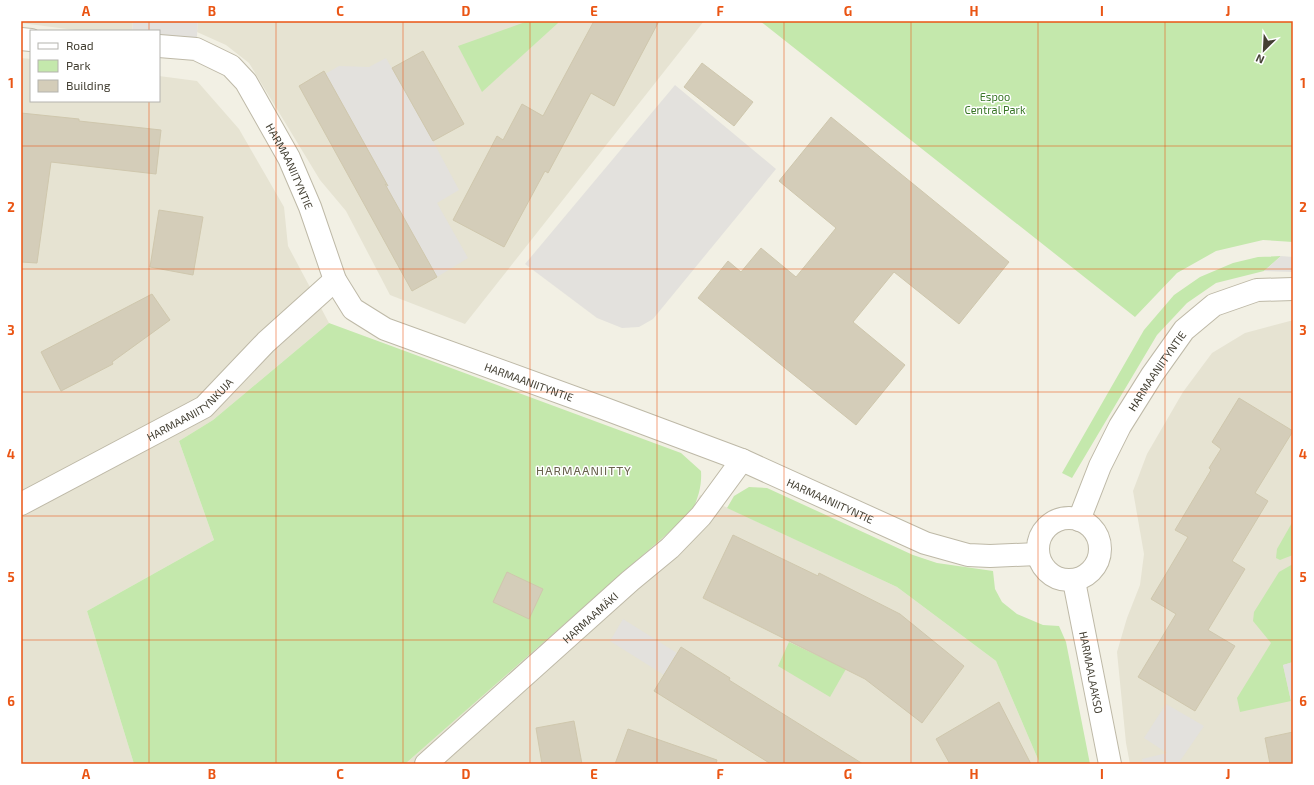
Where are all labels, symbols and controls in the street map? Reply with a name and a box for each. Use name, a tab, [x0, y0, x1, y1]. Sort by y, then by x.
text: A	[82, 3, 91, 19]
text: B	[208, 3, 216, 19]
text: C	[336, 3, 344, 19]
text: D	[462, 3, 471, 19]
text: E	[590, 3, 598, 19]
text: F	[716, 3, 724, 19]
text: G	[844, 3, 852, 19]
text: H	[970, 3, 979, 19]
text: I	[1100, 3, 1104, 19]
text: J	[1226, 3, 1230, 19]
legend	[30, 30, 160, 102]
north arrow	[1244, 30, 1284, 70]
text: Road	[66, 38, 94, 52]
text: N	[1253, 52, 1266, 67]
text: Park	[66, 58, 91, 72]
text: 1	[8, 75, 14, 91]
text: 1	[1300, 75, 1306, 91]
text: Building	[66, 78, 111, 92]
park label: Espoo Central Park	[964, 90, 1026, 116]
street label: HARMAANIITYNTIE	[264, 121, 316, 211]
text: 2	[7, 199, 15, 215]
text: 2	[1299, 199, 1307, 215]
text: 3	[7, 322, 15, 338]
text: 3	[1299, 322, 1307, 338]
street label: HARMAANIITYNTIE	[1125, 328, 1188, 413]
street label: HARMAANIITYNTIE	[483, 359, 576, 403]
street label: HARMAANIITYNKUJA	[144, 375, 235, 443]
text: 4	[7, 446, 15, 462]
text: 4	[1299, 446, 1307, 462]
district label: HARMAANIITTY	[536, 463, 632, 477]
street label: HARMAANIITYNTIE	[785, 475, 876, 525]
text: 5	[7, 569, 15, 585]
text: 5	[1299, 569, 1307, 585]
street label: HARMAAMÄKI	[559, 589, 620, 645]
street label: HARMAALAAKSO	[1077, 630, 1106, 715]
text: 6	[7, 693, 15, 709]
text: 6	[1299, 693, 1307, 709]
text: A	[82, 766, 91, 782]
text: B	[208, 766, 216, 782]
text: C	[336, 766, 344, 782]
text: D	[462, 766, 471, 782]
text: E	[590, 766, 598, 782]
text: F	[716, 766, 724, 782]
text: G	[844, 766, 852, 782]
text: H	[970, 766, 979, 782]
text: I	[1100, 766, 1104, 782]
text: J	[1226, 766, 1230, 782]

